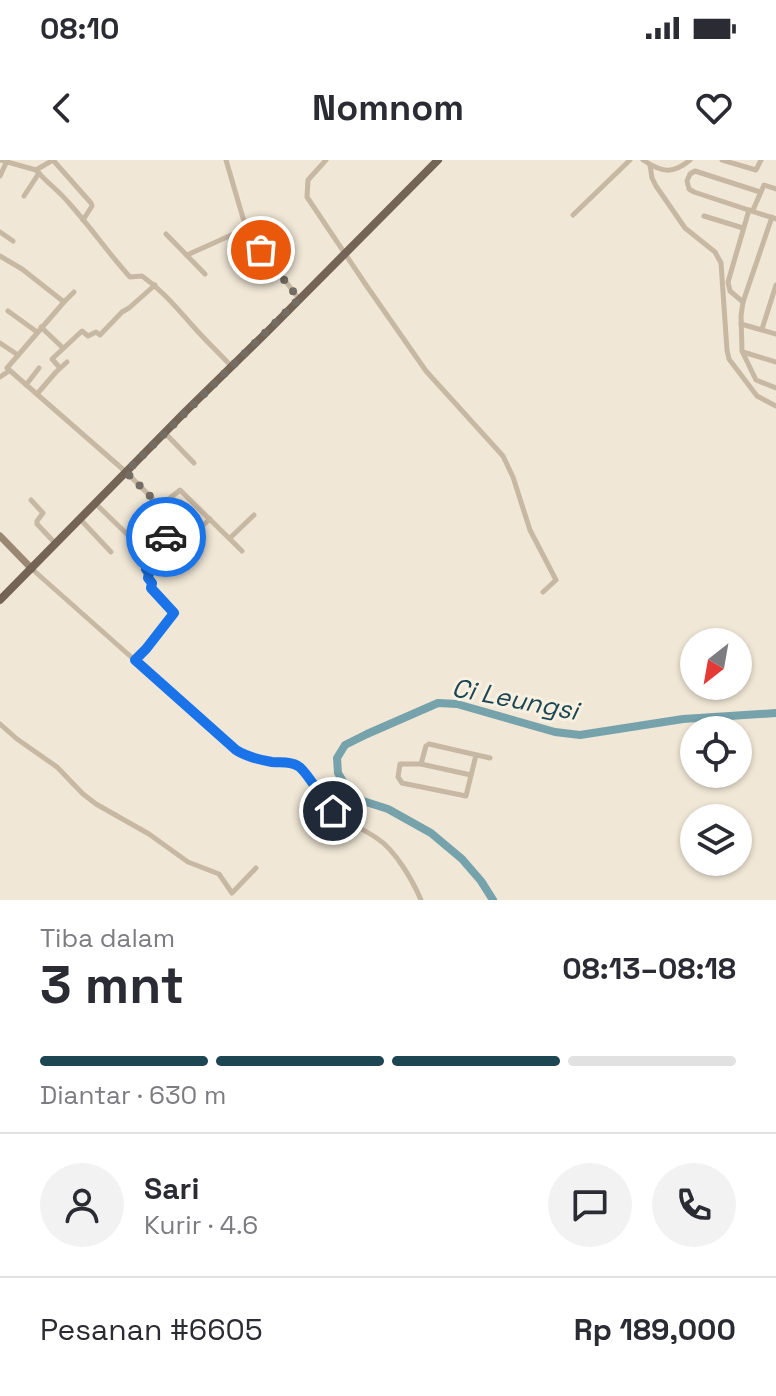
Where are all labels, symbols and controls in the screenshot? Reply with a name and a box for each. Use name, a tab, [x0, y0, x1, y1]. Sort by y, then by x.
text: 08:10	[40, 9, 119, 48]
text: Nomnom	[312, 85, 464, 131]
icon: back	[40, 86, 84, 130]
icon: heart	[692, 86, 736, 130]
pin	[227, 216, 295, 284]
icon: bag	[239, 228, 283, 272]
courier	[126, 497, 206, 577]
icon: car	[144, 515, 188, 559]
north arrow	[680, 628, 752, 700]
map controls	[680, 628, 752, 876]
water label: Ci Leungsi	[449, 670, 584, 728]
button: locate	[680, 716, 752, 788]
pin	[299, 777, 367, 845]
icon: home	[311, 789, 355, 833]
button: layers	[680, 804, 752, 876]
text: Tiba dalam	[40, 921, 175, 955]
text: 08:13–08:18	[562, 949, 736, 988]
text: 3 mnt	[40, 952, 184, 1018]
text: Diantar · 630 m	[40, 1078, 226, 1112]
button: person	[40, 1163, 124, 1247]
button: chat	[548, 1163, 632, 1247]
button: phone	[652, 1163, 736, 1247]
text: Sari	[144, 1169, 199, 1208]
text: Kurir · 4.6	[144, 1208, 258, 1242]
text: Pesanan #6605	[40, 1310, 263, 1349]
text: Rp 189,000	[574, 1310, 736, 1349]

